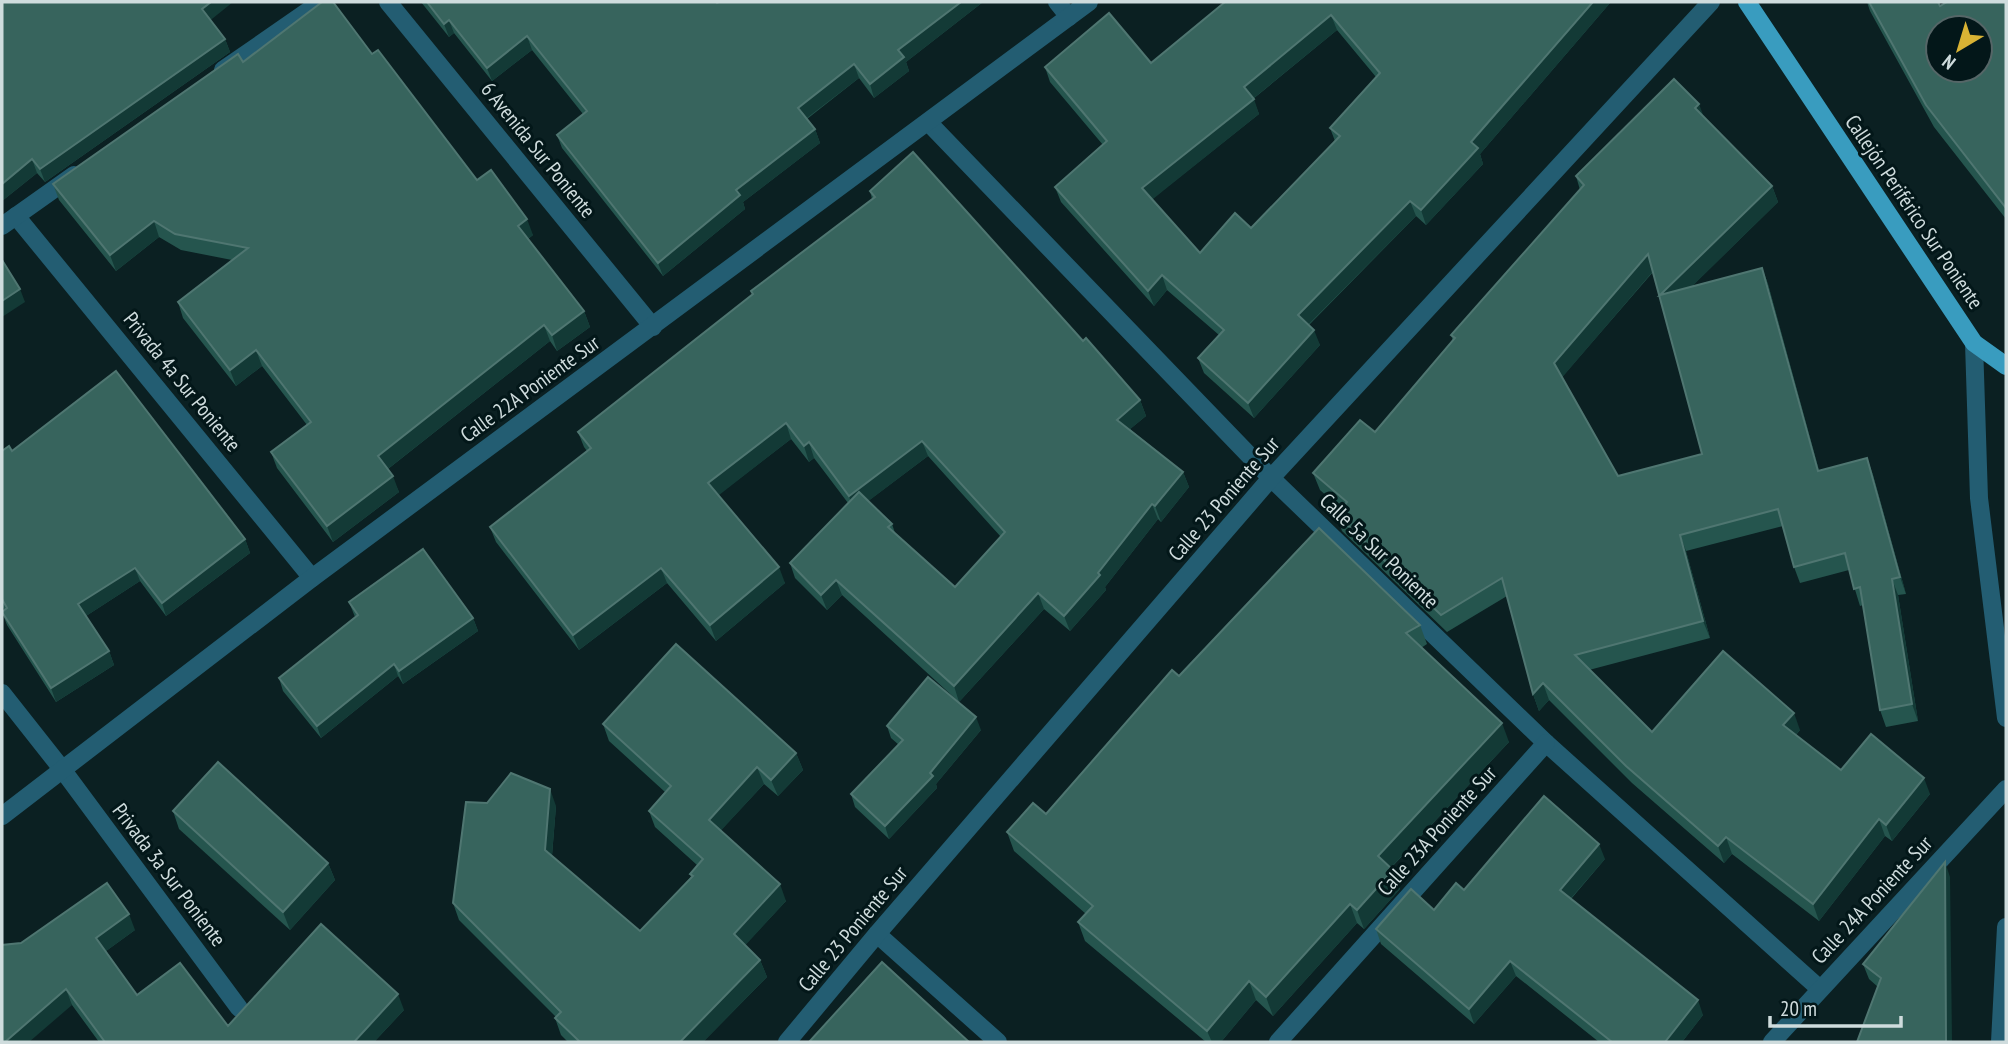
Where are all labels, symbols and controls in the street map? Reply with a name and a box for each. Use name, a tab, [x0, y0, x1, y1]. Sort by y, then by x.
north arrow	[1924, 14, 1994, 84]
text: N	[1937, 50, 1960, 75]
street label: 6 Avenida Sur Poniente	[475, 76, 602, 223]
street label: Callejón Periférico Sur Poniente	[1839, 110, 1989, 314]
street label: Privada 4a Sur Poniente	[118, 306, 247, 457]
street label: Calle 22A Poniente Sur	[455, 329, 605, 448]
street label: Calle 23 Poniente Sur	[1162, 431, 1285, 566]
street label: Calle 5a Sur Poniente	[1314, 487, 1445, 614]
street label: Calle 23A Poniente Sur	[1371, 760, 1502, 901]
street label: Privada 3a Sur Poniente	[107, 798, 232, 952]
street label: Calle 24A Poniente Sur	[1805, 830, 1938, 969]
street label: Calle 23 Poniente Sur	[792, 860, 913, 997]
scale bar	[1770, 984, 1901, 1028]
text: 20 m	[1780, 995, 1817, 1022]

